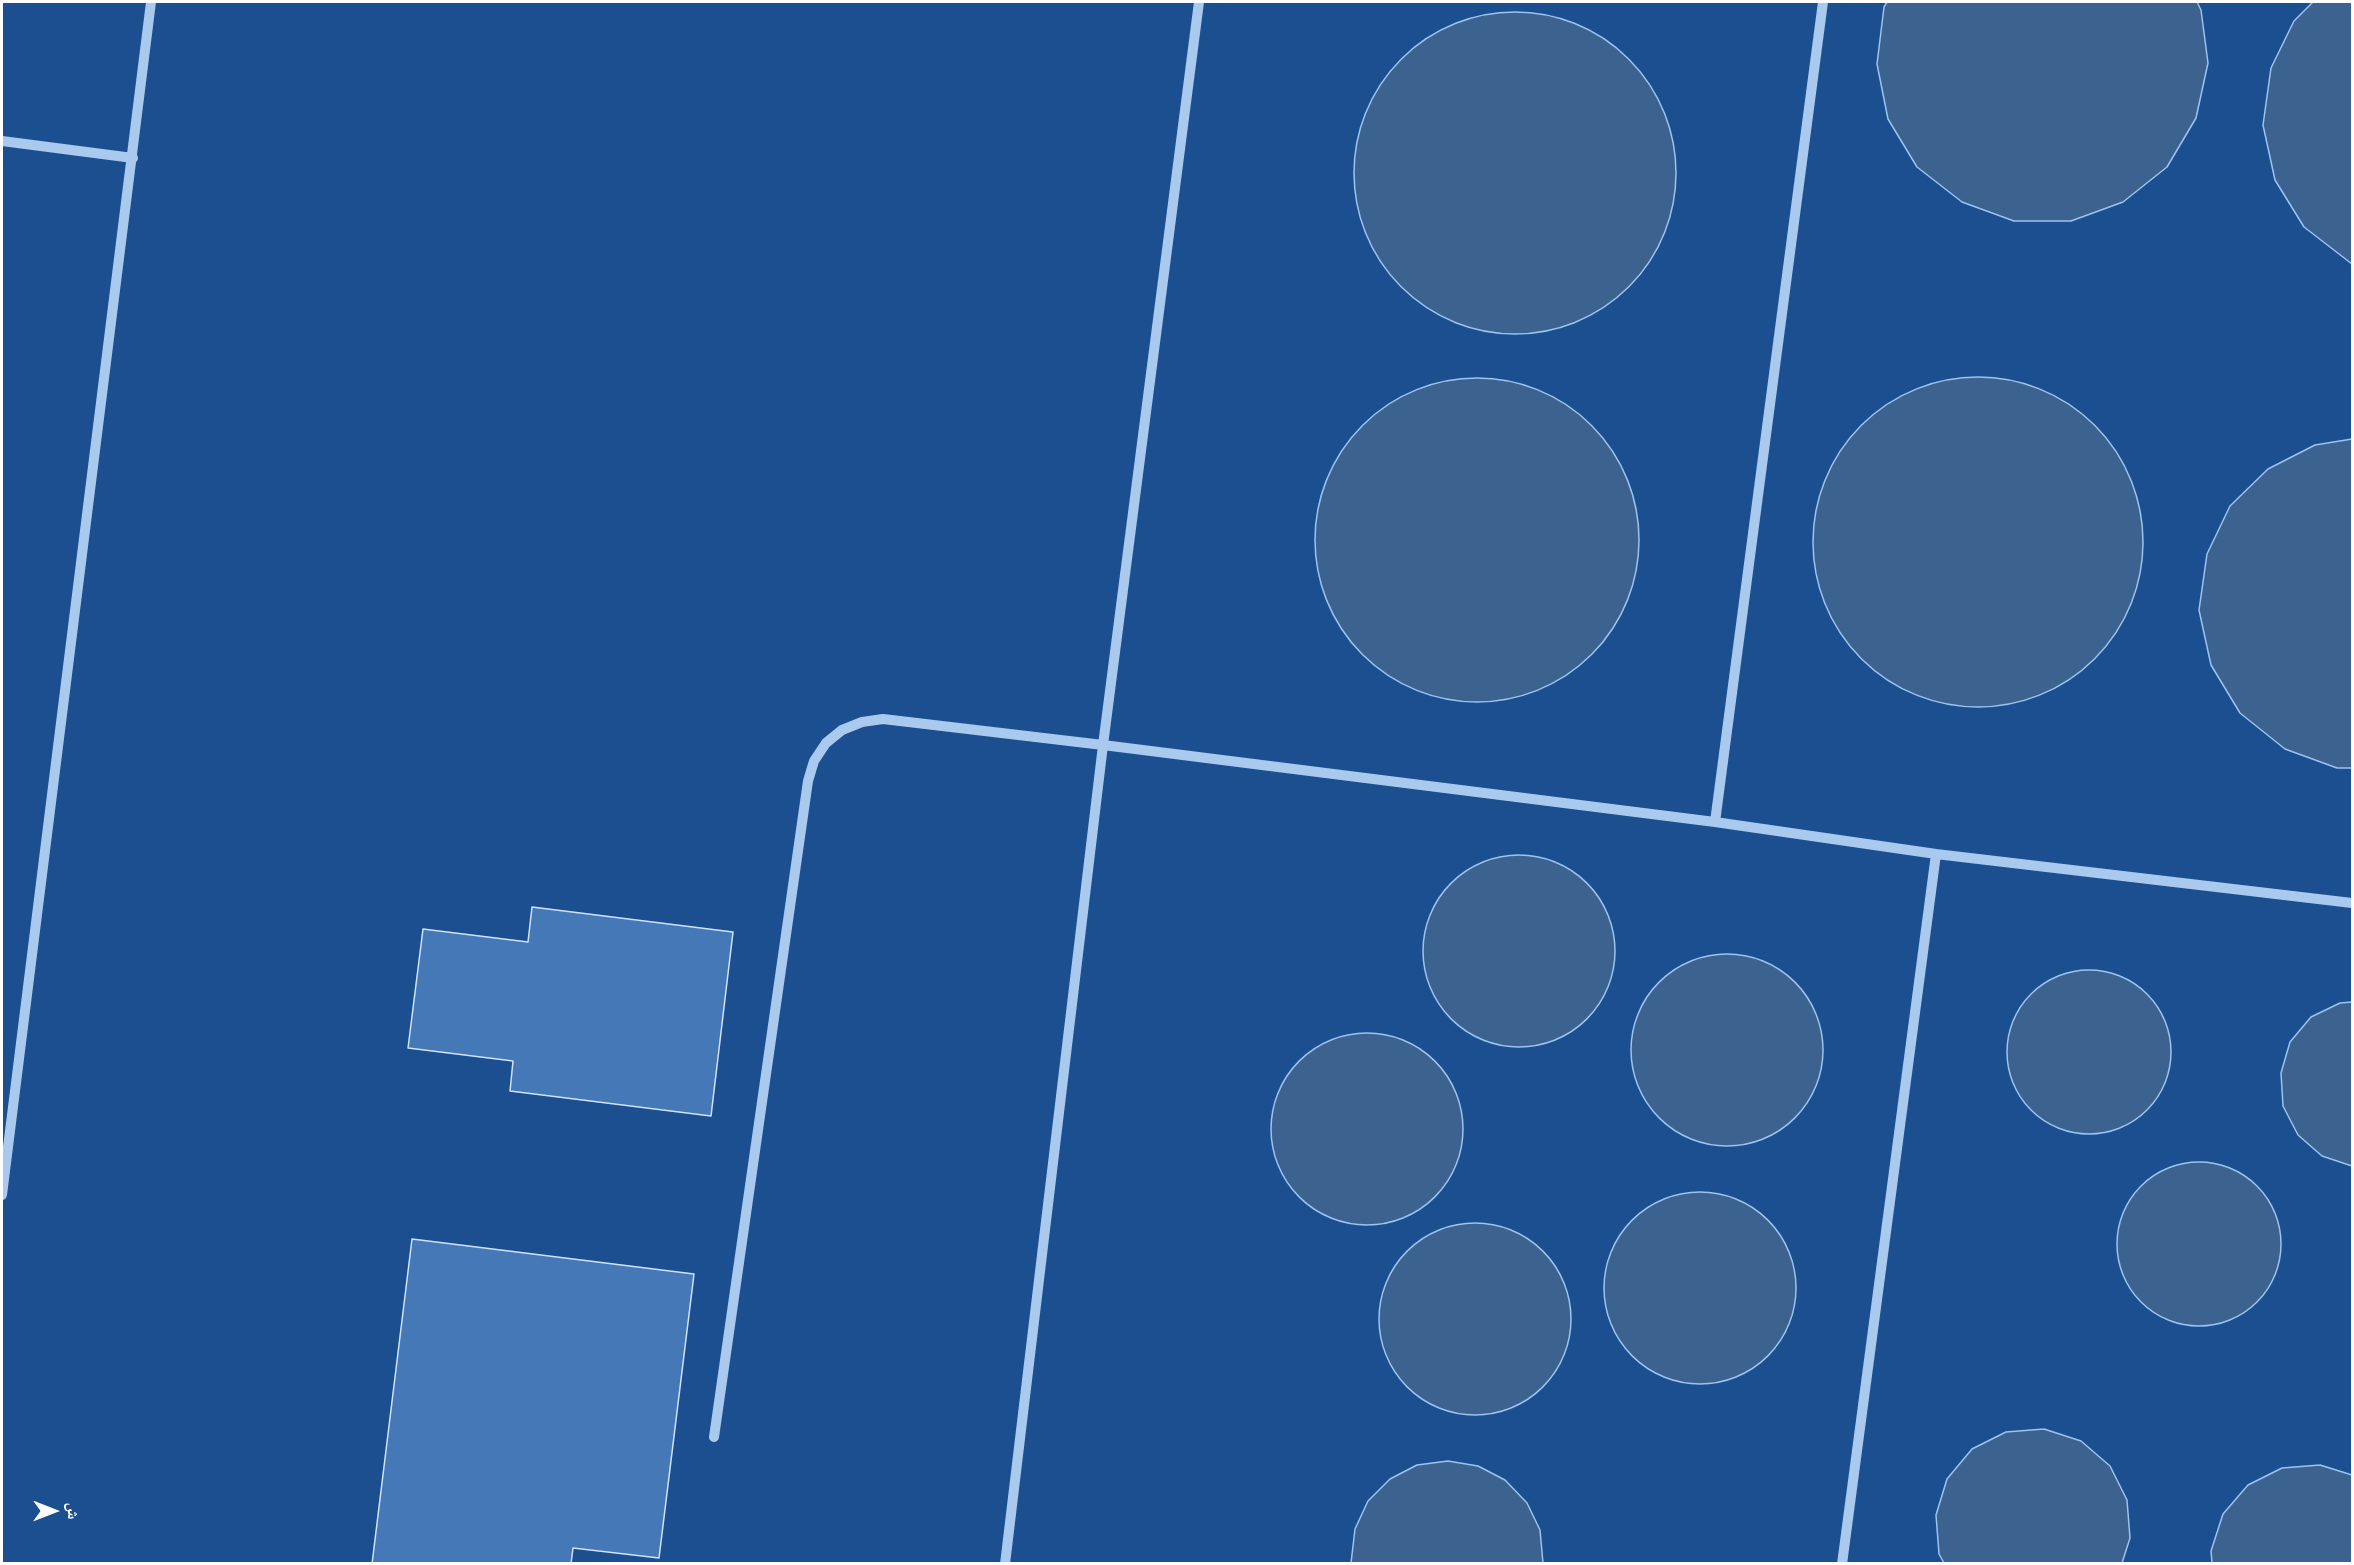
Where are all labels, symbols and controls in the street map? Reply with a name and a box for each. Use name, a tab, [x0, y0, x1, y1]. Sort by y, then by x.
north arrow	[24, 1481, 84, 1541]
text: ش	[62, 1503, 82, 1519]

